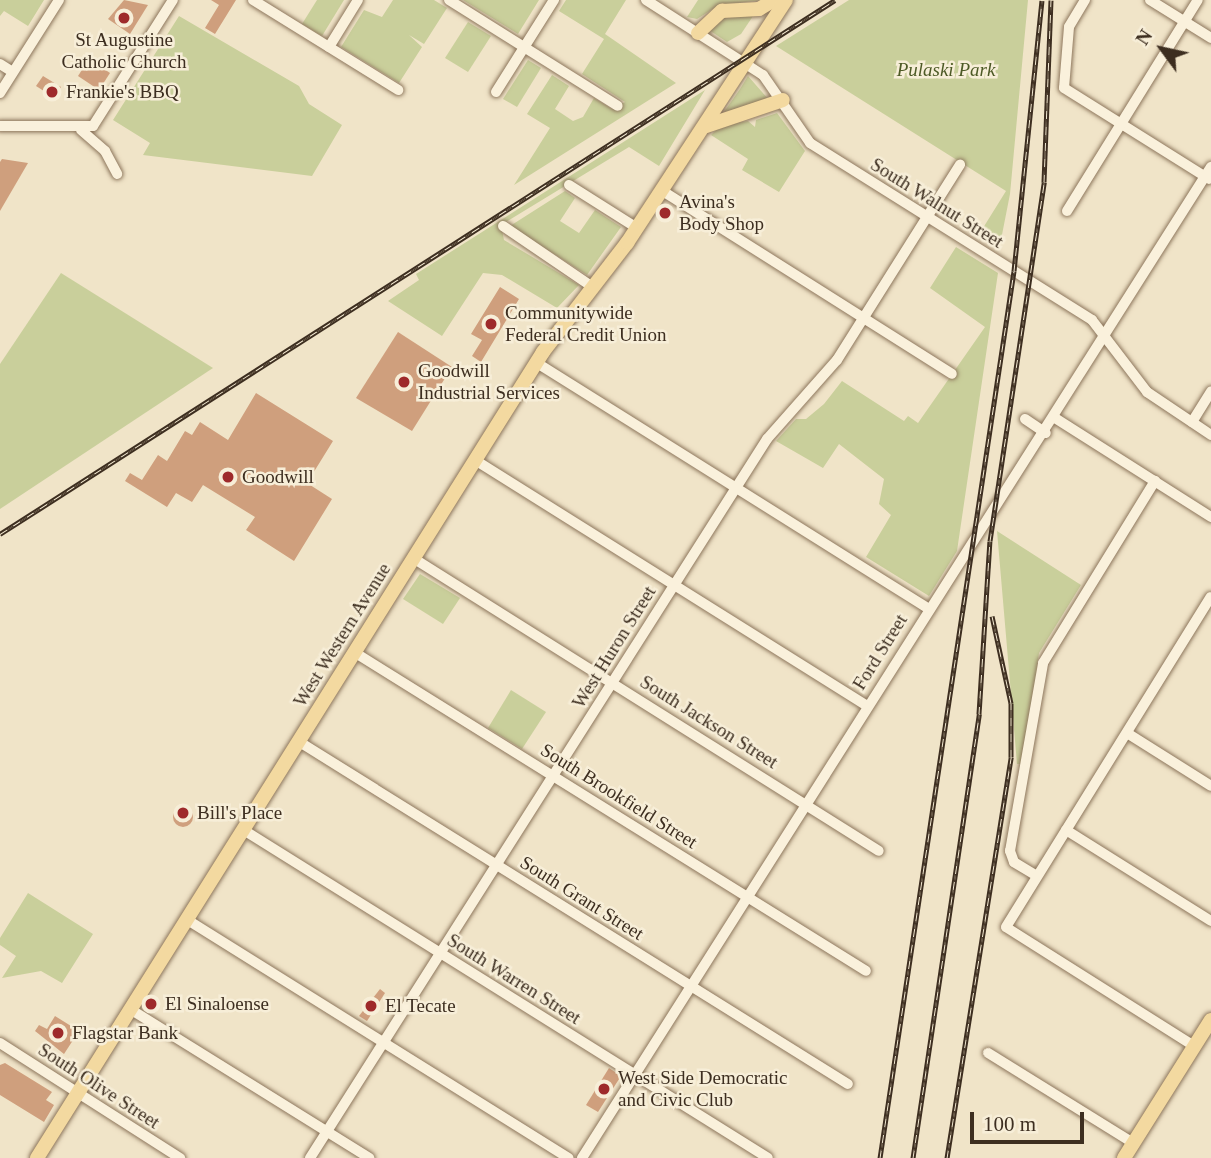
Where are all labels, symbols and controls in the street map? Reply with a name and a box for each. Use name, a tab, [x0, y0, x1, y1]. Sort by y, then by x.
marker: St Augustine Catholic Church	[116, 10, 132, 26]
north arrow	[1127, 14, 1197, 84]
text: N	[1131, 26, 1157, 49]
place label: St Augustine Catholic Church	[61, 29, 187, 73]
park label: Pulaski Park	[897, 59, 995, 81]
place label: Frankie's BBQ	[66, 81, 179, 103]
marker: Frankie's BBQ	[44, 84, 60, 100]
street label: South Walnut Street	[866, 153, 1008, 253]
place label: Avina's Body Shop	[679, 191, 764, 235]
marker: Avina's Body Shop	[657, 205, 673, 221]
place label: Communitywide Federal Credit Union	[505, 302, 666, 346]
marker: Communitywide Federal Credit Union	[483, 316, 499, 332]
place label: Goodwill Industrial Services	[418, 360, 560, 404]
marker: Goodwill Industrial Services	[396, 374, 412, 390]
place label: Goodwill	[242, 466, 314, 488]
marker: Goodwill	[220, 469, 236, 485]
street label: West Western Avenue	[288, 558, 396, 712]
street label: West Huron Street	[567, 582, 661, 712]
street label: Ford Street	[848, 610, 912, 694]
street label: South Jackson Street	[636, 670, 782, 774]
street label: South Brookfield Street	[536, 739, 702, 853]
place label: Bill's Place	[197, 802, 282, 824]
marker: Bill's Place	[175, 805, 191, 821]
street label: South Grant Street	[516, 851, 648, 945]
street label: South Warren Street	[443, 929, 585, 1029]
place label: El Sinaloense	[165, 993, 269, 1015]
place label: El Tecate	[385, 995, 456, 1017]
marker: El Sinaloense	[143, 996, 159, 1012]
marker: El Tecate	[363, 998, 379, 1014]
place label: Flagstar Bank	[72, 1022, 178, 1044]
marker: Flagstar Bank	[50, 1025, 66, 1041]
street label: South Olive Street	[34, 1038, 164, 1134]
place label: West Side Democratic and Civic Club	[618, 1067, 787, 1111]
marker: West Side Democratic and Civic Club	[596, 1081, 612, 1097]
scale bar	[973, 1098, 1087, 1142]
text: 100 m	[983, 1112, 1036, 1136]

